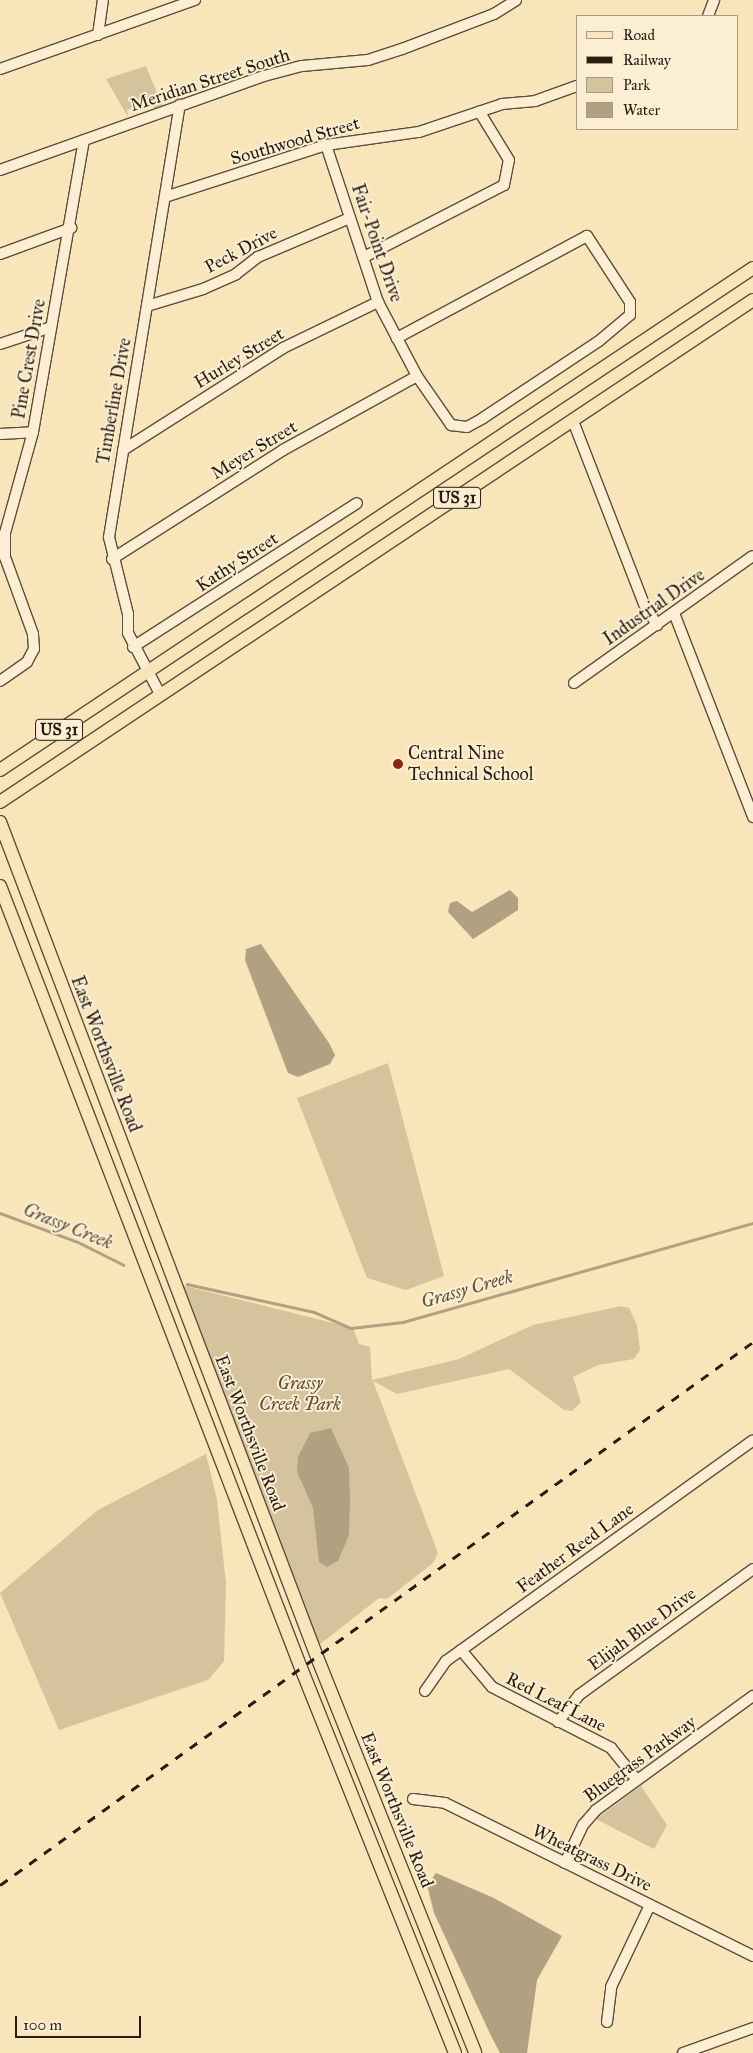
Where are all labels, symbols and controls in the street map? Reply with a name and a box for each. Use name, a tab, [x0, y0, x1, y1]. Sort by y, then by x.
legend	[576, 15, 738, 130]
text: Road	[623, 26, 655, 44]
street label: Meridian Street South	[127, 44, 293, 116]
text: Railway	[623, 51, 671, 69]
text: Park	[623, 76, 650, 94]
text: Water	[623, 101, 660, 119]
street label: Southwood Street	[228, 112, 362, 170]
street label: Fair-Point Drive	[347, 181, 407, 305]
street label: Peck Drive	[201, 222, 281, 278]
street label: Pine Crest Drive	[8, 297, 50, 421]
street label: Hurley Street	[190, 323, 288, 393]
street label: Timberline Drive	[92, 336, 136, 466]
street label: Meyer Street	[207, 416, 301, 484]
road number: US 31	[432, 484, 482, 512]
street label: Kathy Street	[192, 527, 282, 597]
street label: Industrial Drive	[599, 564, 709, 650]
road number: US 31	[34, 716, 84, 744]
place label: Central Nine Technical School	[408, 743, 534, 786]
marker: Central Nine Technical School	[392, 758, 404, 770]
street label: East Worthsville Road	[66, 973, 146, 1135]
water label: Grassy Creek	[20, 1198, 116, 1254]
water label: Grassy Creek	[418, 1265, 516, 1313]
street label: East Worthsville Road	[210, 1352, 290, 1514]
park label: Grassy Creek Park	[259, 1373, 341, 1416]
street label: Feather Reed Lane	[512, 1498, 638, 1598]
street label: Elijah Blue Drive	[584, 1583, 700, 1675]
street label: Red Leaf Lane	[502, 1668, 610, 1736]
street label: Bluegrass Parkway	[580, 1711, 700, 1807]
street label: East Worthsville Road	[356, 1729, 438, 1891]
street label: Wheatgrass Drive	[529, 1820, 655, 1896]
scale bar	[18, 2006, 144, 2038]
text: 100 m	[23, 2016, 62, 2034]

